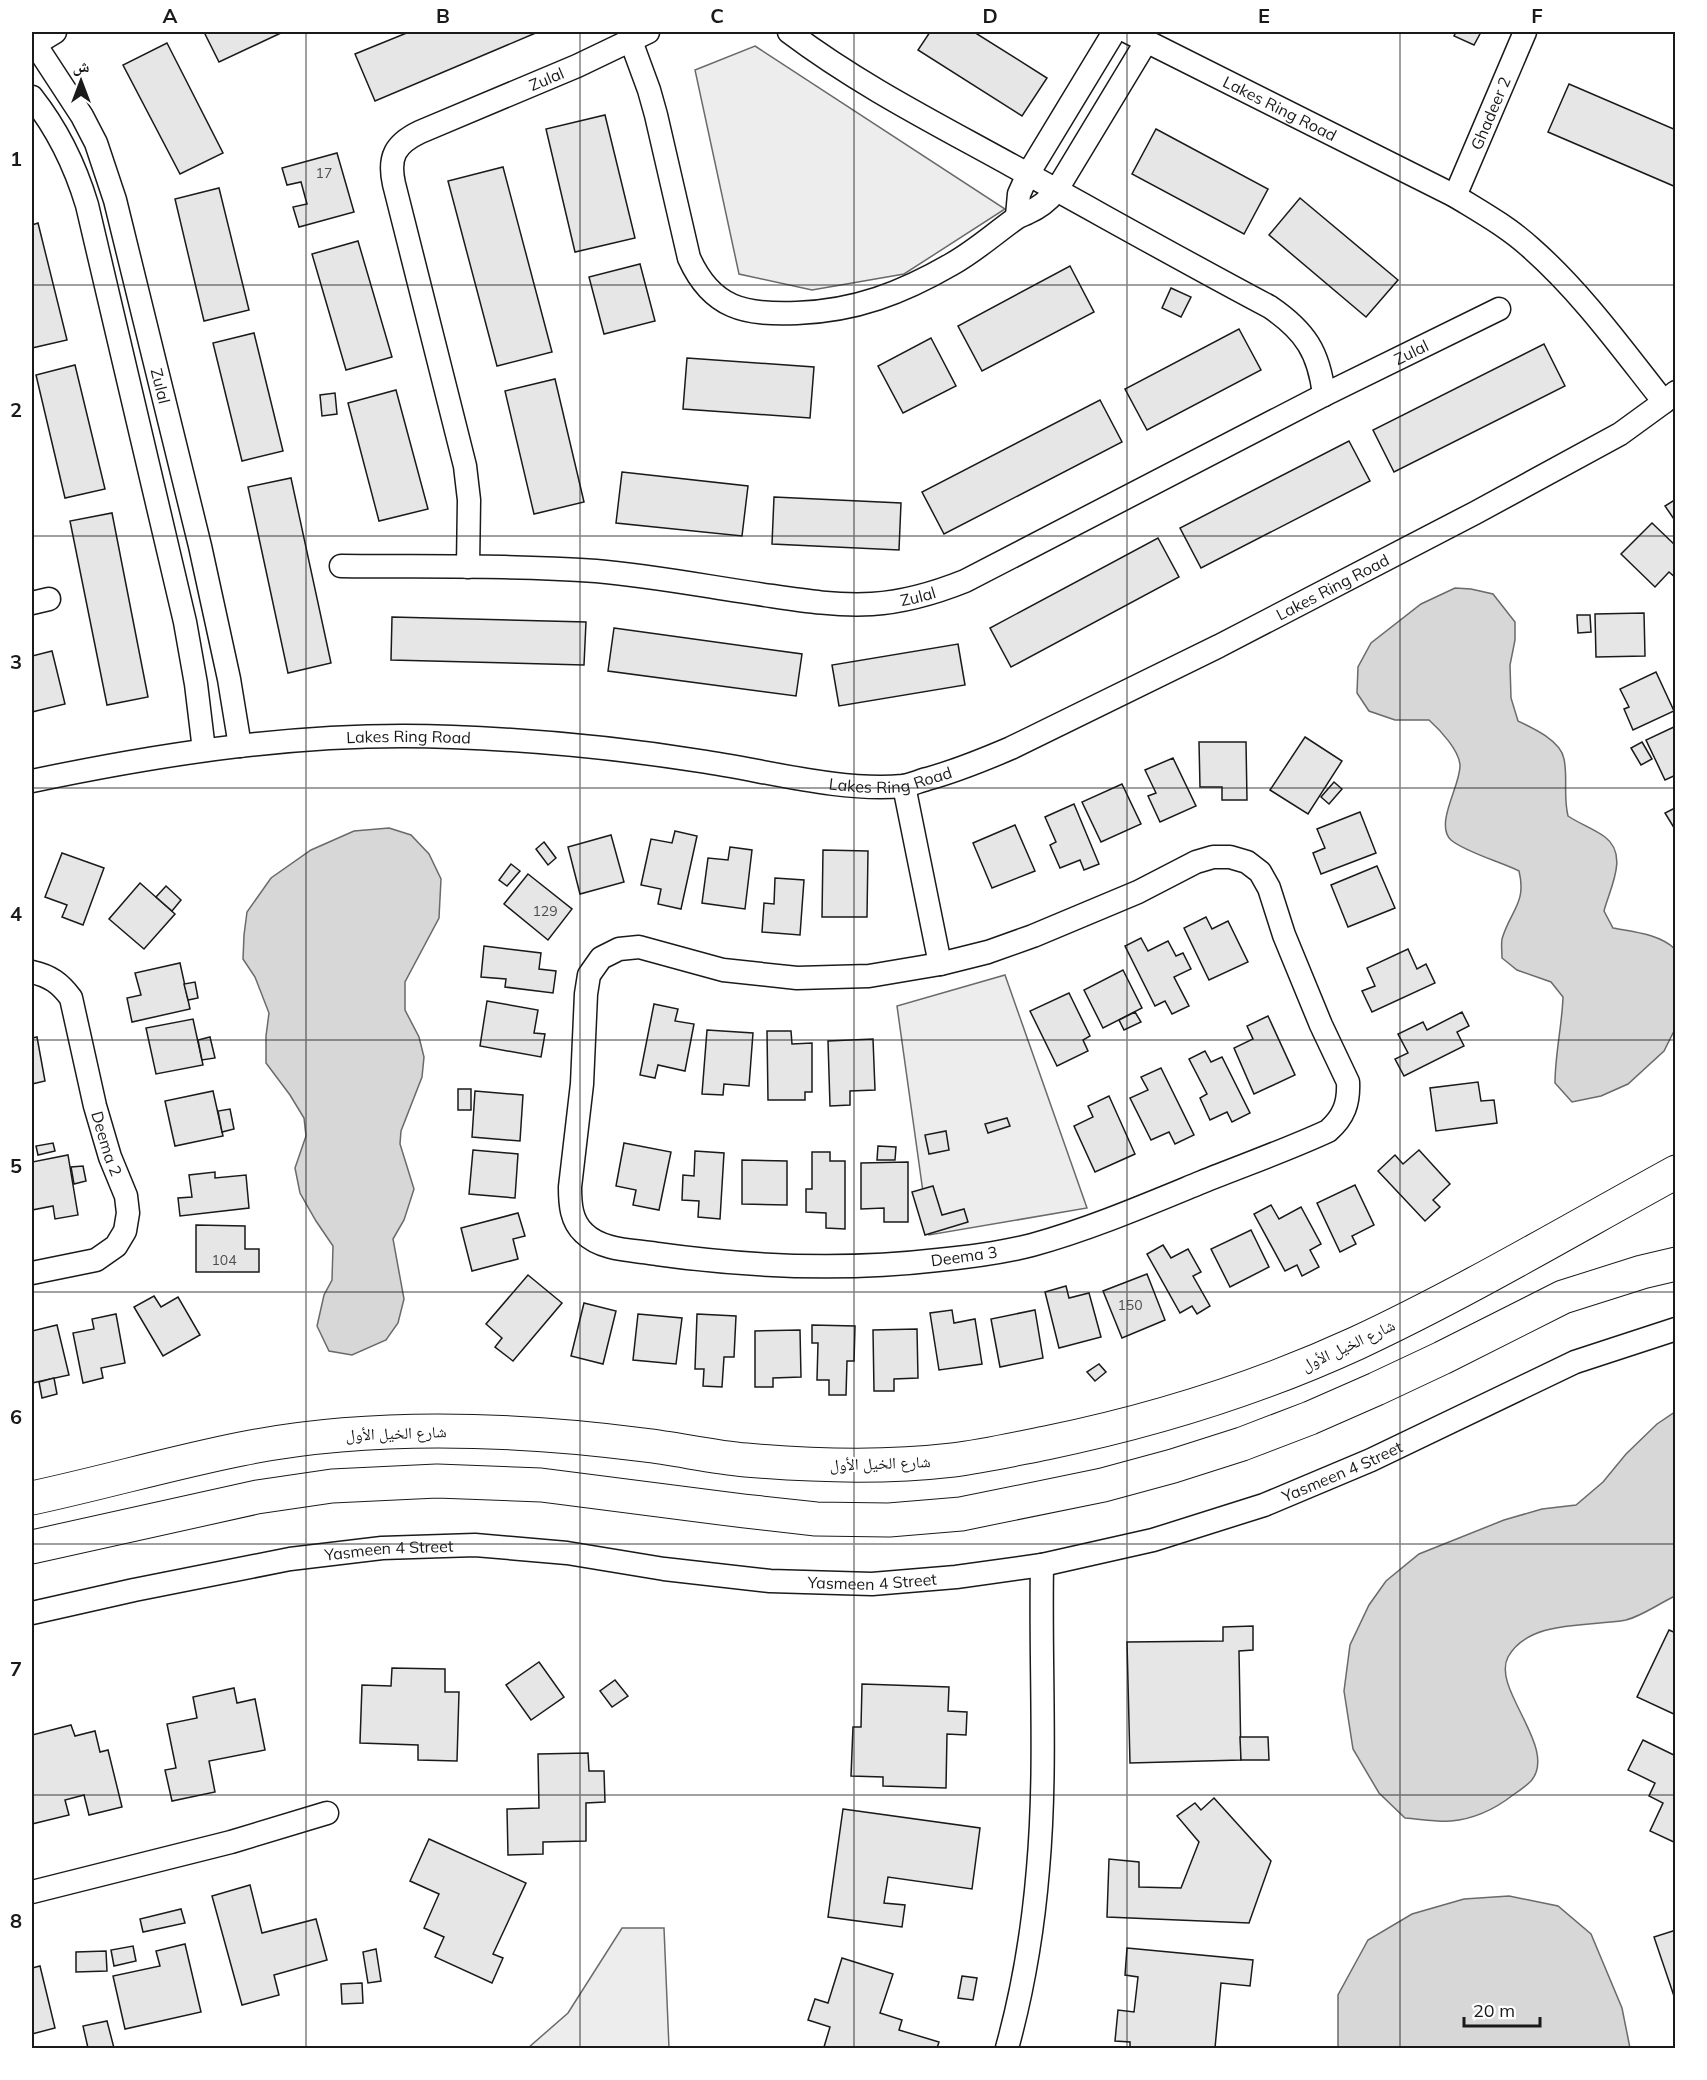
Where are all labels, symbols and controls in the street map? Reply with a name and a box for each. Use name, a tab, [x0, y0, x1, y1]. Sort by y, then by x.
text: A	[163, 3, 178, 28]
text: B	[436, 3, 450, 28]
text: C	[710, 3, 724, 28]
text: D	[982, 3, 998, 28]
text: E	[1258, 3, 1270, 28]
text: F	[1531, 3, 1543, 28]
north arrow	[51, 51, 111, 111]
text: ش	[73, 56, 90, 76]
street label: Zulal	[526, 63, 567, 95]
street label: Lakes Ring Road	[1220, 71, 1340, 145]
street label: Ghadeer 2	[1466, 74, 1515, 153]
text: 1	[10, 146, 22, 171]
house number: 17	[316, 164, 332, 182]
street label: Zulal	[1391, 335, 1432, 369]
street label: Zulal	[147, 366, 175, 406]
text: 2	[10, 397, 22, 422]
street label: Lakes Ring Road	[1273, 549, 1392, 625]
street label: Zulal	[898, 582, 938, 610]
text: 3	[10, 649, 22, 674]
street label: Lakes Ring Road	[346, 726, 471, 748]
street label: Lakes Ring Road	[828, 762, 954, 797]
text: 4	[10, 901, 22, 926]
house number: 129	[532, 902, 558, 920]
street label: Deema 2	[87, 1109, 127, 1179]
text: 5	[10, 1153, 22, 1178]
street label: Deema 3	[930, 1241, 998, 1271]
house number: 104	[211, 1251, 237, 1269]
house number: 150	[1117, 1296, 1143, 1314]
street label: شارع الخيل الأول	[1298, 1315, 1398, 1376]
text: 6	[10, 1404, 22, 1429]
street label: شارع الخيل الأول	[345, 1421, 447, 1446]
street label: Yasmeen 4 Street	[1278, 1436, 1406, 1507]
street label: شارع الخيل الأول	[829, 1451, 931, 1476]
street label: Yasmeen 4 Street	[322, 1536, 454, 1565]
street label: Yasmeen 4 Street	[806, 1569, 938, 1594]
text: 7	[10, 1656, 22, 1681]
text: 8	[10, 1908, 22, 1933]
scale bar	[1464, 1990, 1540, 2028]
text: 20 m	[1473, 1999, 1515, 2022]

